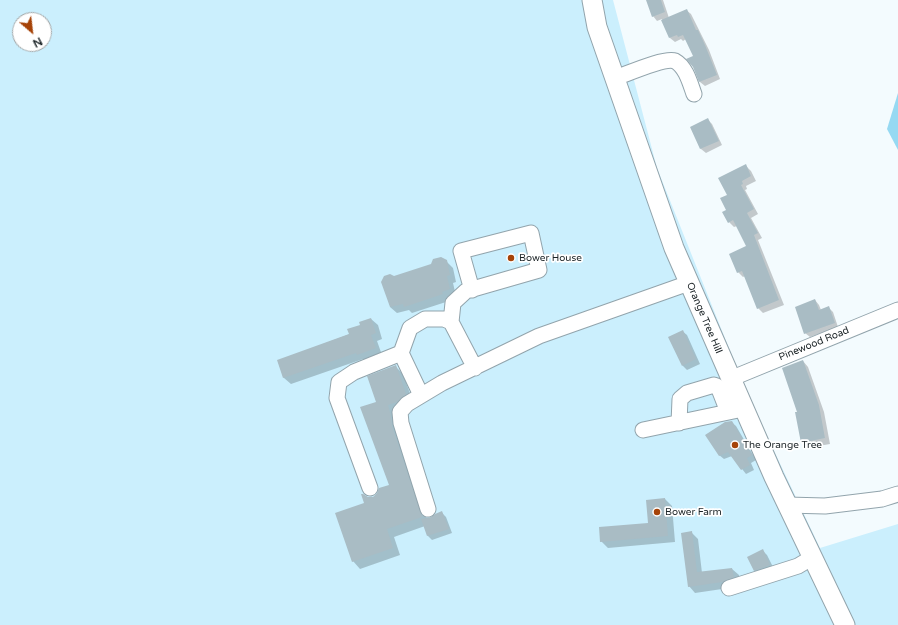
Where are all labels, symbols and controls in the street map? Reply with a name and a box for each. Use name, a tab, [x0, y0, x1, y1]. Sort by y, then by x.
north arrow	[12, 12, 52, 52]
text: N	[30, 34, 44, 50]
place label: Bower House	[519, 252, 582, 264]
marker: Bower House	[506, 253, 516, 263]
street label: Orange Tree Hill	[684, 281, 724, 355]
street label: Pinewood Road	[777, 324, 851, 364]
place label: The Orange Tree	[743, 439, 822, 451]
marker: The Orange Tree	[730, 440, 740, 450]
place label: Bower Farm	[665, 506, 722, 518]
marker: Bower Farm	[652, 507, 662, 517]

